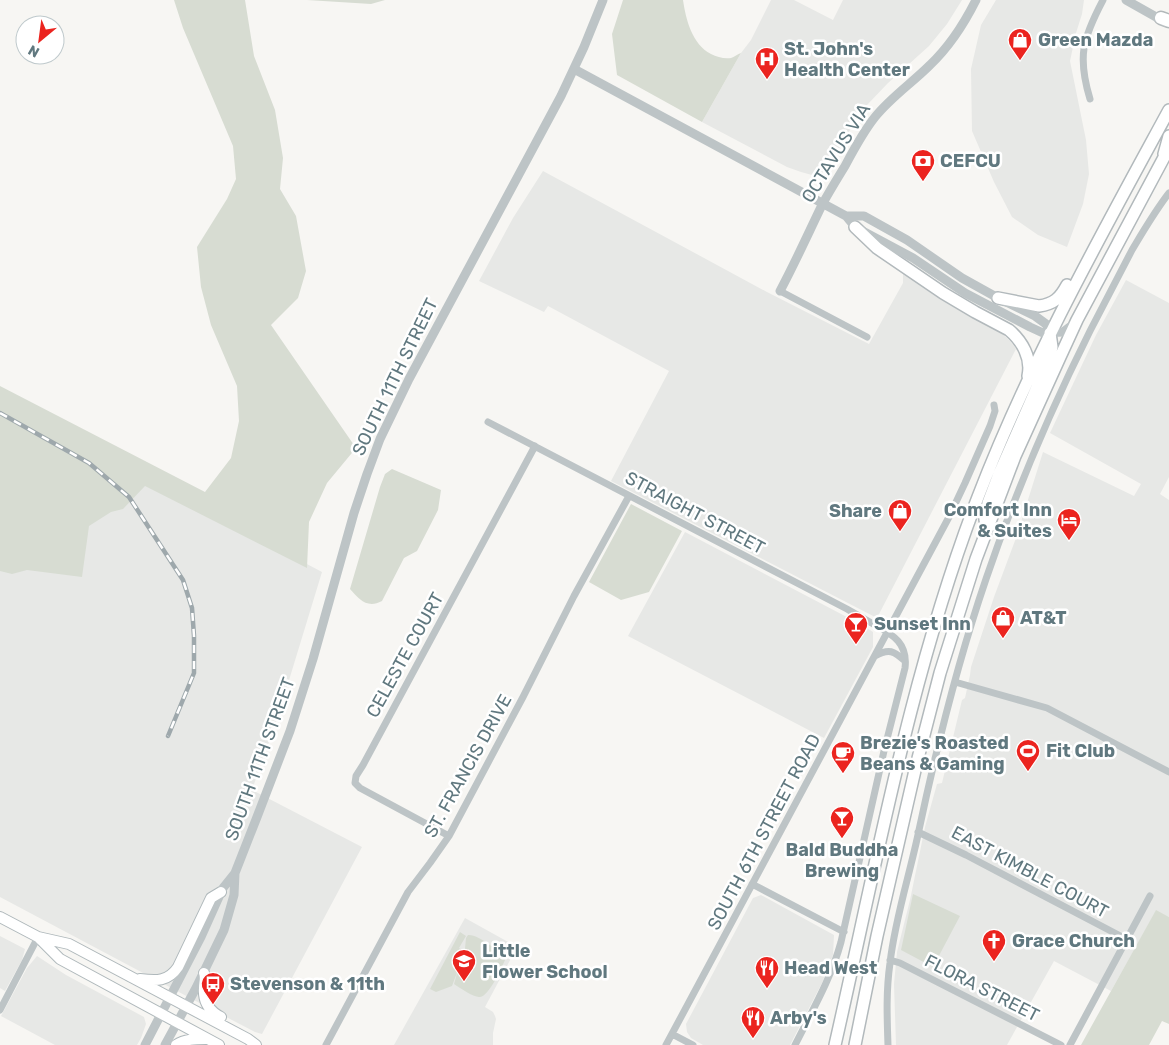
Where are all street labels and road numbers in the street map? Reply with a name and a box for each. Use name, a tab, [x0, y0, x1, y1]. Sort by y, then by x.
street label: OCTAVUS VIA	[797, 99, 875, 207]
street label: SOUTH 11TH STREET	[347, 295, 443, 459]
street label: STRAIGHT STREET	[621, 467, 769, 559]
street label: CELESTE COURT	[362, 589, 448, 721]
street label: SOUTH 11TH STREET	[220, 674, 300, 844]
street label: ST. FRANCIS DRIVE	[419, 690, 517, 842]
street label: SOUTH 6TH STREET ROAD	[703, 730, 825, 934]
street label: EAST KIMBLE COURT	[948, 821, 1112, 923]
street label: FLORA STREET	[921, 950, 1043, 1026]

